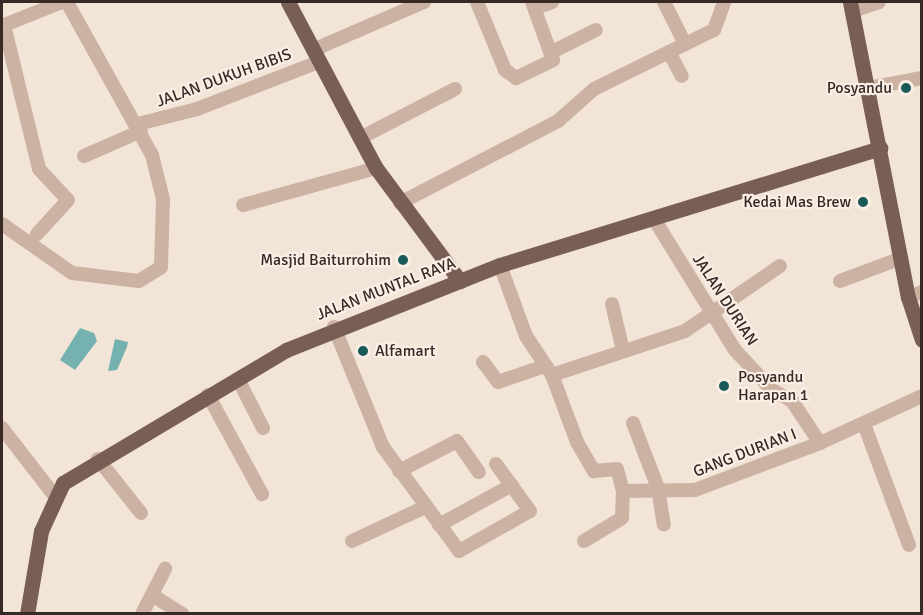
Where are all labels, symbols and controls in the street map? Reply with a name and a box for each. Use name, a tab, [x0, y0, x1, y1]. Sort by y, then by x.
street label: JALAN DUKUH BIBIS	[154, 45, 294, 111]
place label: Posyandu	[827, 78, 892, 98]
marker: Posyandu	[897, 79, 915, 97]
place label: Kedai Mas Brew	[743, 192, 851, 212]
marker: Kedai Mas Brew	[856, 195, 870, 209]
place label: Masjid Baiturrohim	[260, 250, 391, 270]
street label: JALAN DURIAN	[688, 251, 762, 349]
marker: Masjid Baiturrohim	[396, 253, 410, 267]
street label: JALAN MUNTAL RAYA	[314, 254, 458, 324]
place label: Alfamart	[375, 341, 435, 361]
marker: Alfamart	[356, 344, 370, 358]
place label: Posyandu Harapan 1	[738, 367, 808, 405]
marker: Posyandu Harapan 1	[715, 377, 733, 395]
street label: GANG DURIAN I	[691, 425, 799, 481]

